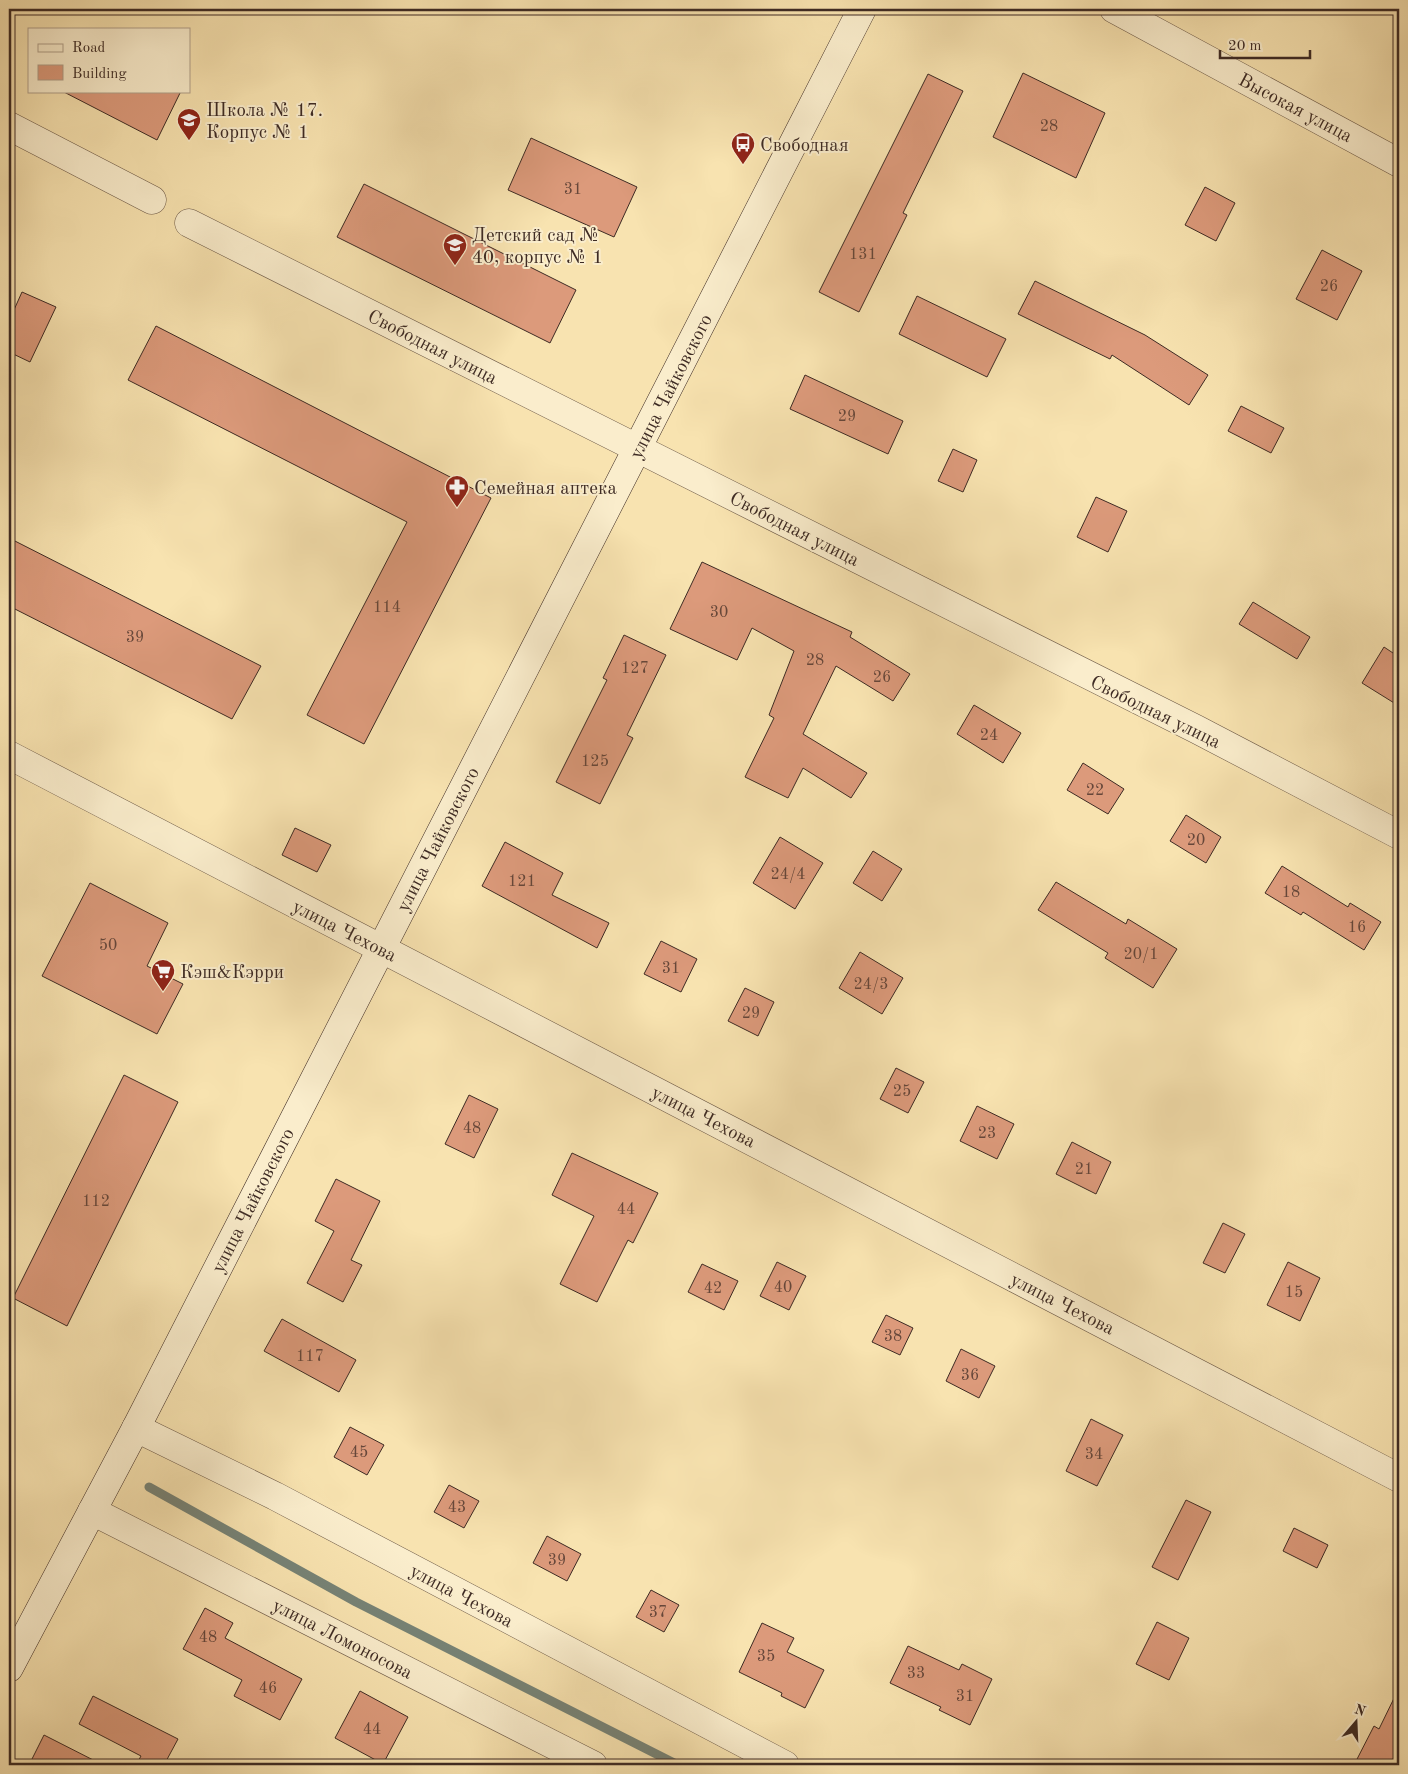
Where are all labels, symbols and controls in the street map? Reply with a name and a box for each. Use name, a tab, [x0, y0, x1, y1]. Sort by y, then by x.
legend	[28, 28, 190, 92]
scale bar	[1220, 28, 1310, 60]
text: 20 m	[1228, 39, 1262, 54]
text: Road	[72, 41, 106, 56]
text: Building	[72, 67, 127, 82]
street label: Высокая улица	[1235, 71, 1355, 147]
place label: Школа № 17. Корпус № 1	[206, 102, 323, 143]
school or university icon: Школа № 17. Корпус № 1	[176, 107, 202, 141]
house number: 28	[1040, 119, 1058, 135]
bus stop icon: Свободная	[730, 131, 756, 165]
place label: Свободная	[760, 137, 849, 156]
house number: 31	[564, 182, 582, 198]
place label: Детский сад № 40, корпус № 1	[472, 227, 603, 268]
school or university icon: Детский сад № 40, корпус № 1	[442, 232, 468, 266]
house number: 131	[849, 247, 877, 263]
house number: 26	[1320, 279, 1338, 295]
street label: Свободная улица	[364, 307, 500, 389]
street label: улица Чайковского	[628, 312, 717, 463]
house number: 29	[838, 409, 856, 425]
pharmacy icon: Семейная аптека	[444, 474, 470, 508]
place label: Семейная аптека	[474, 480, 617, 499]
street label: Свободная улица	[726, 489, 862, 571]
house number: 114	[373, 600, 401, 616]
house number: 30	[710, 605, 728, 621]
house number: 39	[126, 630, 144, 646]
house number: 28	[806, 653, 824, 669]
house number: 127	[621, 661, 649, 677]
house number: 26	[873, 670, 891, 686]
street label: Свободная улица	[1087, 673, 1224, 753]
house number: 24	[980, 728, 998, 744]
house number: 125	[581, 754, 609, 770]
street label: улица Чайковского	[395, 765, 484, 916]
house number: 22	[1086, 783, 1104, 799]
house number: 20	[1187, 833, 1205, 849]
house number: 24/4	[770, 867, 806, 883]
house number: 121	[508, 874, 536, 890]
house number: 18	[1282, 885, 1300, 901]
street label: улица Чехова	[289, 898, 399, 967]
house number: 16	[1348, 920, 1366, 936]
house number: 50	[99, 938, 117, 954]
house number: 20/1	[1123, 947, 1159, 963]
supermarket icon: Кэш&Кэрри	[150, 958, 176, 992]
house number: 31	[662, 961, 680, 977]
place label: Кэш&Кэрри	[180, 964, 284, 983]
house number: 24/3	[853, 977, 889, 993]
house number: 29	[742, 1006, 760, 1022]
street label: улица Чехова	[648, 1084, 758, 1153]
house number: 25	[893, 1084, 911, 1100]
house number: 48	[463, 1121, 481, 1137]
street label: улица Чайковского	[210, 1126, 299, 1277]
house number: 23	[978, 1126, 996, 1142]
house number: 21	[1075, 1162, 1093, 1178]
house number: 112	[82, 1194, 110, 1210]
house number: 44	[617, 1202, 635, 1218]
street label: улица Чехова	[1007, 1271, 1117, 1340]
house number: 40	[774, 1280, 792, 1296]
house number: 42	[704, 1281, 722, 1297]
house number: 15	[1285, 1285, 1303, 1301]
house number: 38	[884, 1329, 902, 1345]
house number: 117	[296, 1349, 324, 1365]
house number: 36	[961, 1368, 979, 1384]
house number: 45	[350, 1445, 368, 1461]
house number: 34	[1085, 1447, 1103, 1463]
house number: 43	[448, 1500, 466, 1516]
house number: 39	[548, 1553, 566, 1569]
street label: улица Чехова	[406, 1562, 516, 1633]
street label: улица Ломоносова	[269, 1597, 416, 1684]
house number: 37	[649, 1605, 667, 1621]
house number: 48	[199, 1630, 217, 1646]
house number: 35	[757, 1649, 775, 1665]
house number: 33	[907, 1666, 925, 1682]
house number: 46	[259, 1681, 277, 1697]
house number: 31	[956, 1689, 974, 1705]
north arrow	[1330, 1696, 1380, 1746]
text: N	[1353, 1702, 1368, 1719]
house number: 44	[363, 1722, 381, 1738]

